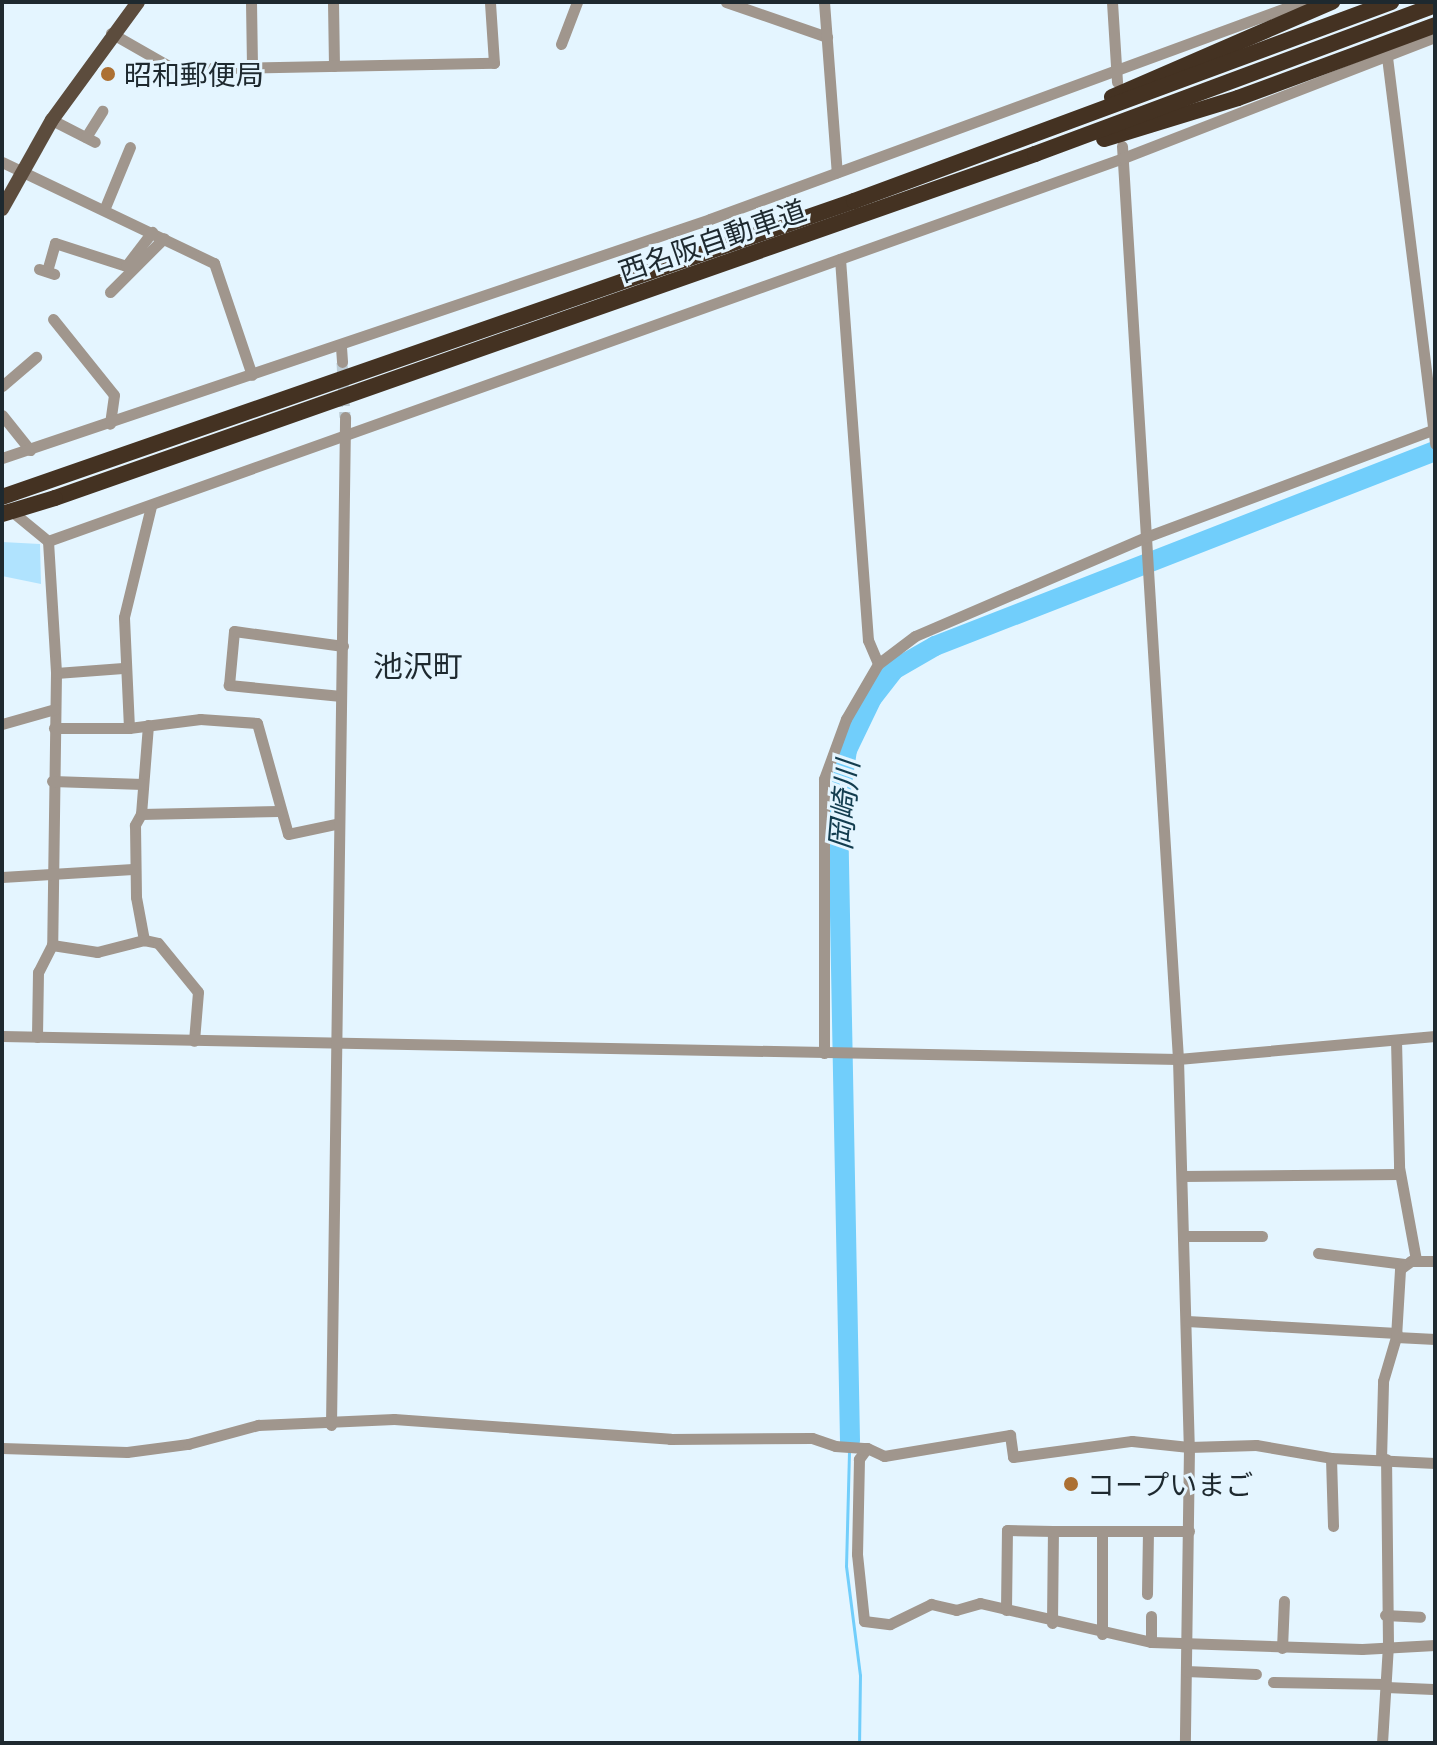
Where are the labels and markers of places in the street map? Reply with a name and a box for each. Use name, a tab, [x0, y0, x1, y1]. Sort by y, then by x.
place label: 昭和郵便局	[124, 57, 264, 91]
marker: 昭和郵便局	[99, 65, 117, 83]
place label: コープいまご	[1087, 1467, 1255, 1501]
marker: コープいまご	[1062, 1475, 1080, 1493]

